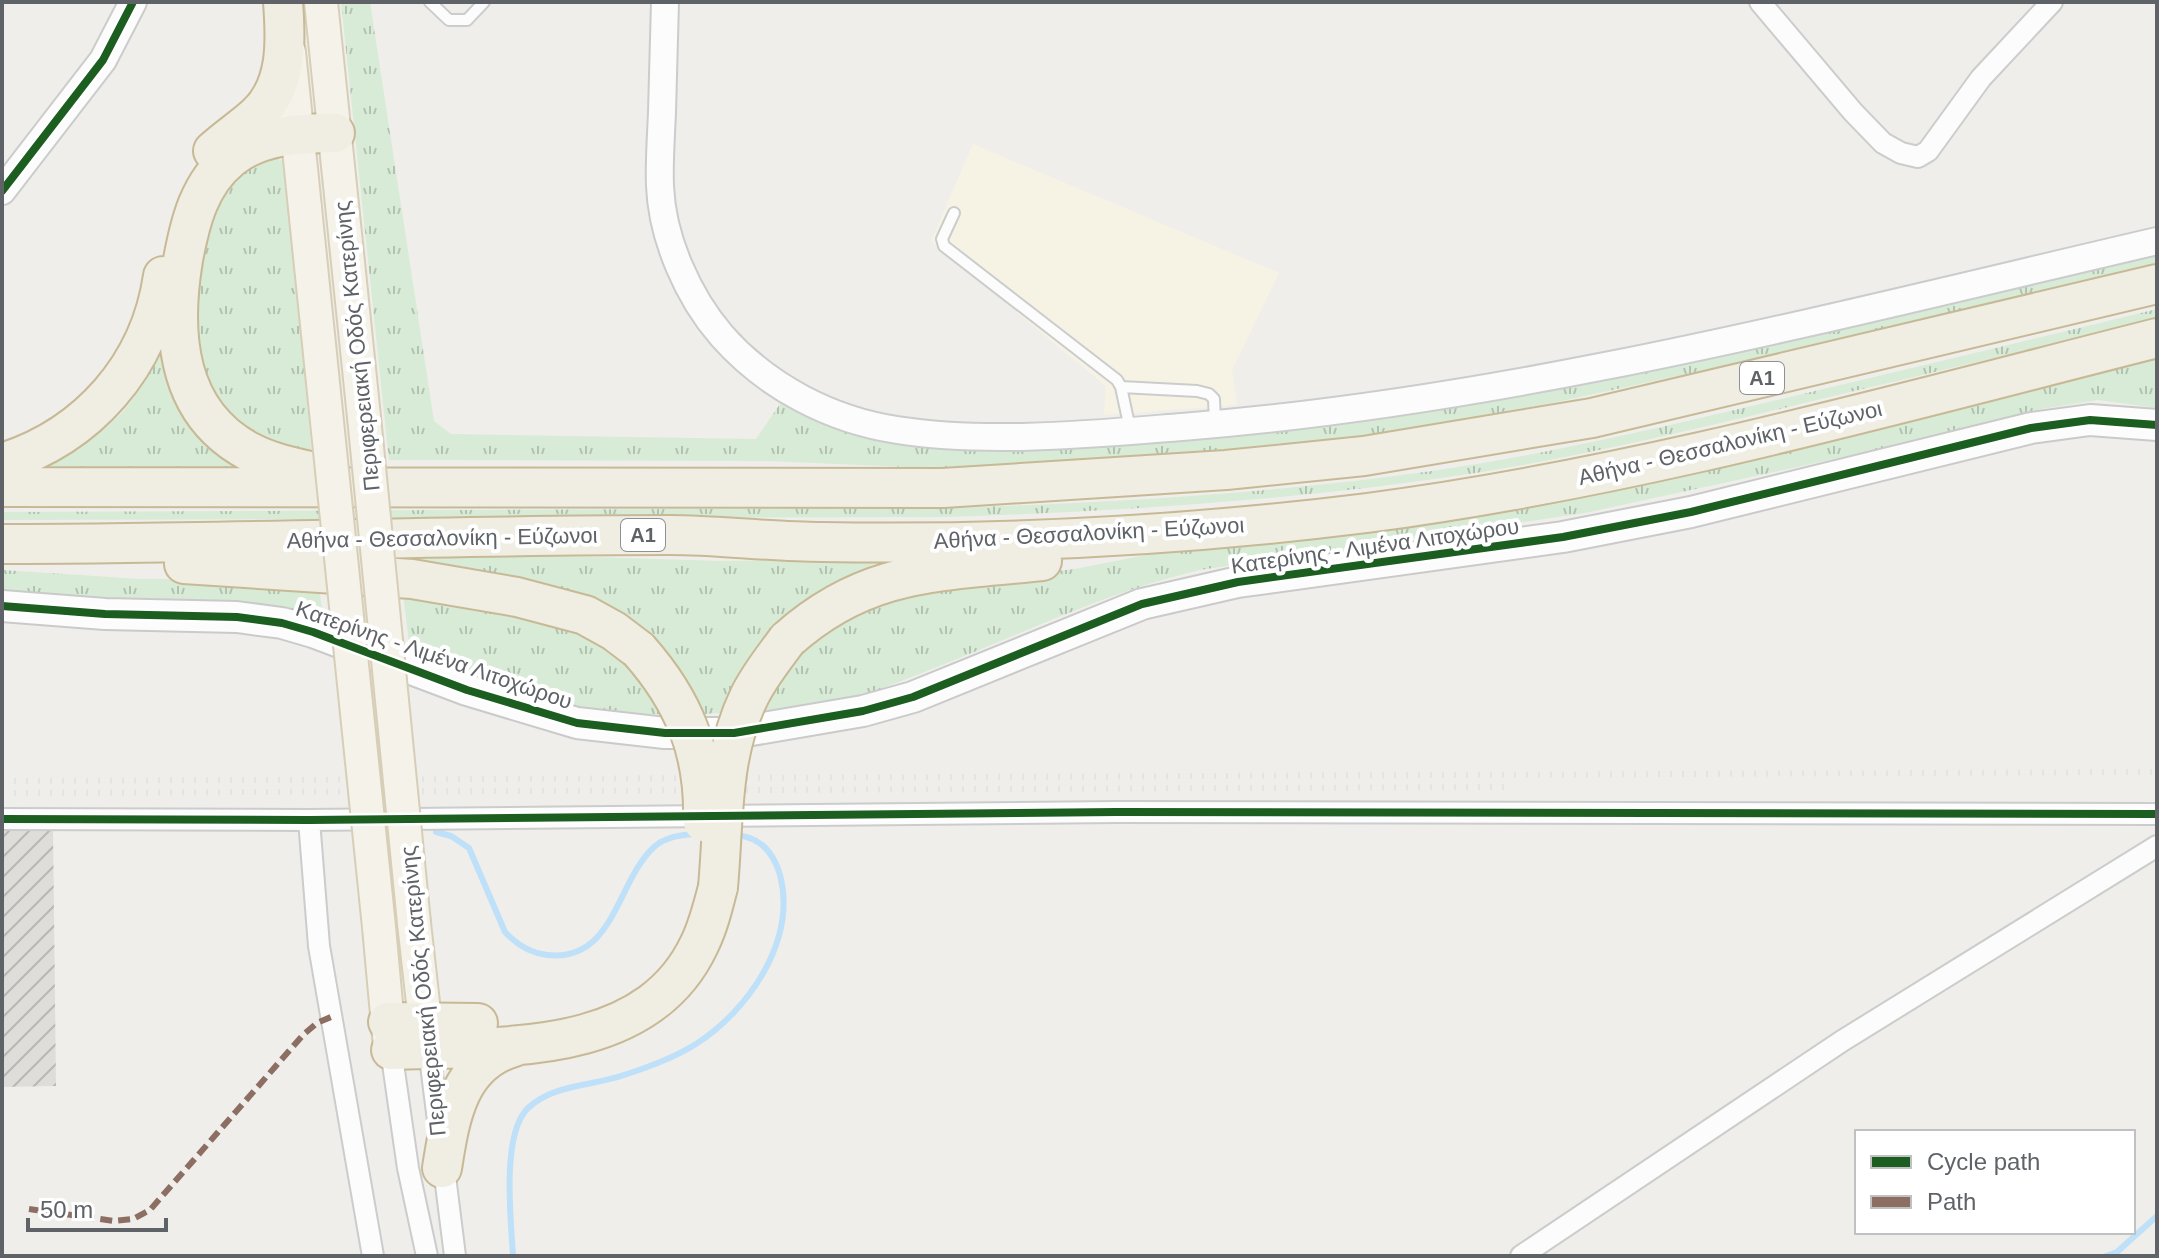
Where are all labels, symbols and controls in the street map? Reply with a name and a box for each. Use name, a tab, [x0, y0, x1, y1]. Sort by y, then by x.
street label: Περιφερειακή Οδός Κατερίνης	[329, 200, 385, 492]
road number: Α1	[1740, 362, 1784, 394]
street label: Αθήνα - Θεσσαλονίκη - Εύζωνοι	[1576, 396, 1884, 490]
street label: Αθήνα - Θεσσαλονίκη - Εύζωνοι	[933, 512, 1245, 554]
street label: Κατερίνης - Λιμένα Λιτοχώρου	[1229, 513, 1521, 579]
road number: Α1	[621, 519, 665, 551]
street label: Αθήνα - Θεσσαλονίκη - Εύζωνοι	[286, 523, 598, 553]
street label: Κατερίνης - Λιμένα Λιτοχώρου	[293, 596, 575, 714]
street label: Περιφερειακή Οδός Κατερίνης	[395, 845, 451, 1137]
legend	[1855, 1130, 2135, 1234]
text: Cycle path	[1927, 1148, 2040, 1175]
scale bar	[28, 1182, 166, 1232]
text: Path	[1927, 1188, 1976, 1215]
text: 50 m	[40, 1196, 93, 1223]

